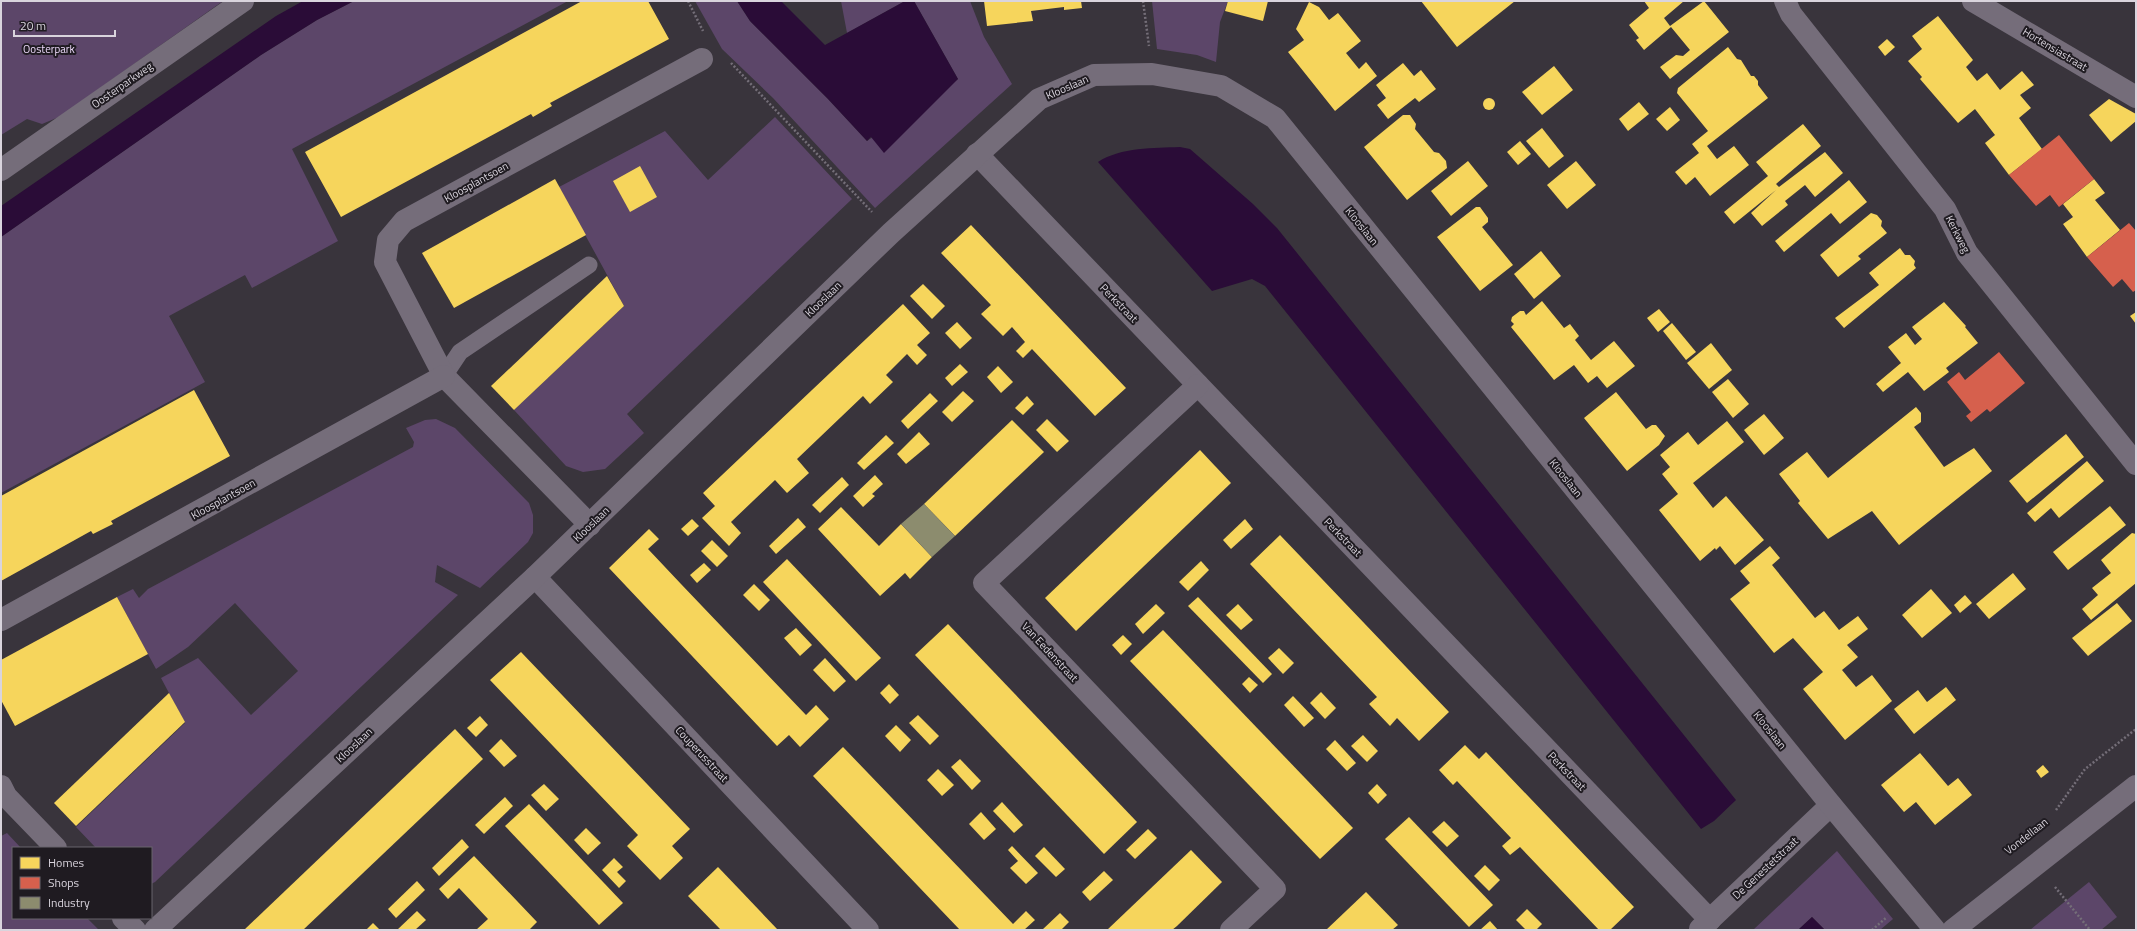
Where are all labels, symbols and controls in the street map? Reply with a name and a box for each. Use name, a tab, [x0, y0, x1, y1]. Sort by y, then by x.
scale bar	[14, 12, 115, 38]
text: 20 m	[20, 16, 46, 35]
street label: Hortensiastraat	[2020, 23, 2091, 75]
park label: Oosterpark	[23, 41, 76, 57]
street label: Oosterparkweg	[88, 58, 156, 112]
street label: Klooslaan	[1043, 71, 1091, 103]
street label: Kloosplantsoen	[441, 158, 511, 206]
street label: Klooslaan	[1342, 203, 1382, 249]
street label: Kerkweg	[1942, 212, 1974, 256]
street label: Klooslaan	[801, 278, 845, 320]
street label: Perkstraat	[1096, 280, 1142, 326]
street label: Klooslaan	[1546, 455, 1586, 501]
street label: Kloosplantsoen	[188, 475, 258, 523]
street label: Klooslaan	[569, 503, 613, 545]
street label: Perkstraat	[1320, 514, 1366, 560]
street label: Van Eedenstraat	[1018, 619, 1082, 686]
street label: Klooslaan	[1750, 707, 1790, 753]
street label: Couperusstraat	[672, 722, 732, 786]
street label: Klooslaan	[332, 724, 376, 766]
street label: Perkstraat	[1544, 748, 1590, 794]
street label: Vondellaan	[2001, 814, 2051, 858]
street label: De Genestetstraat	[1729, 833, 1802, 903]
legend	[12, 847, 152, 919]
text: Homes	[48, 853, 84, 872]
text: Shops	[48, 873, 80, 892]
text: Industry	[48, 893, 90, 912]

